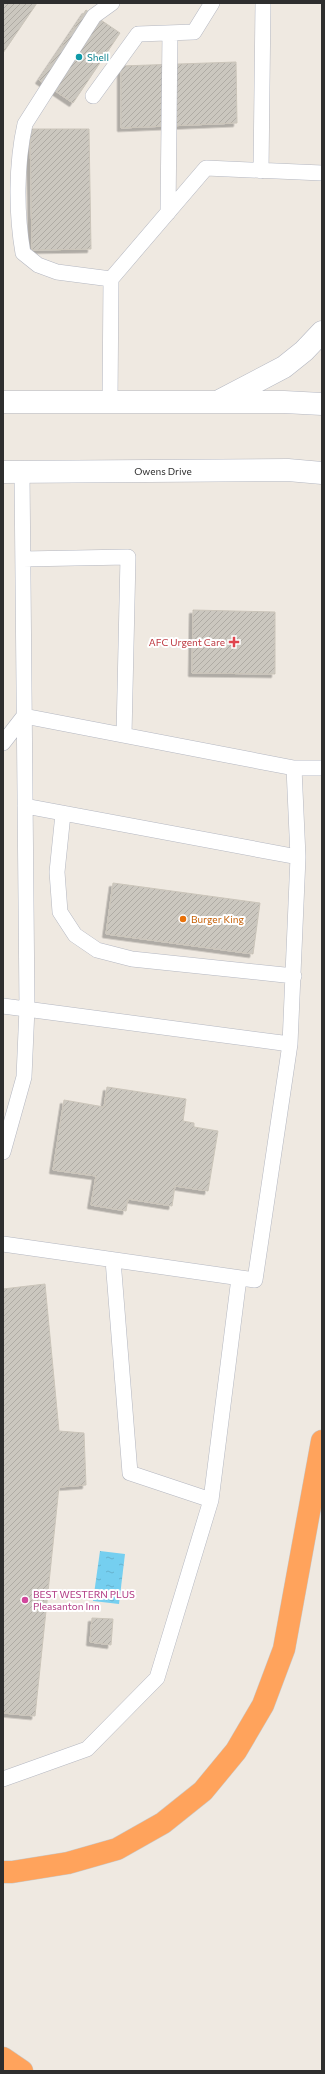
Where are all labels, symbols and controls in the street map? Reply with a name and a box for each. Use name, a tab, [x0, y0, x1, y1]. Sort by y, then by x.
place label: Shell	[87, 51, 109, 63]
marker: Shell	[74, 52, 84, 62]
street label: Owens Drive	[134, 465, 192, 477]
place label: AFC Urgent Care	[149, 636, 225, 648]
marker: AFC Urgent Care	[228, 636, 240, 648]
place label: Burger King	[191, 913, 245, 925]
marker: Burger King	[178, 914, 188, 924]
place label: BEST WESTERN PLUS Pleasanton Inn	[33, 1588, 135, 1612]
marker: BEST WESTERN PLUS Pleasanton Inn	[20, 1595, 30, 1605]

